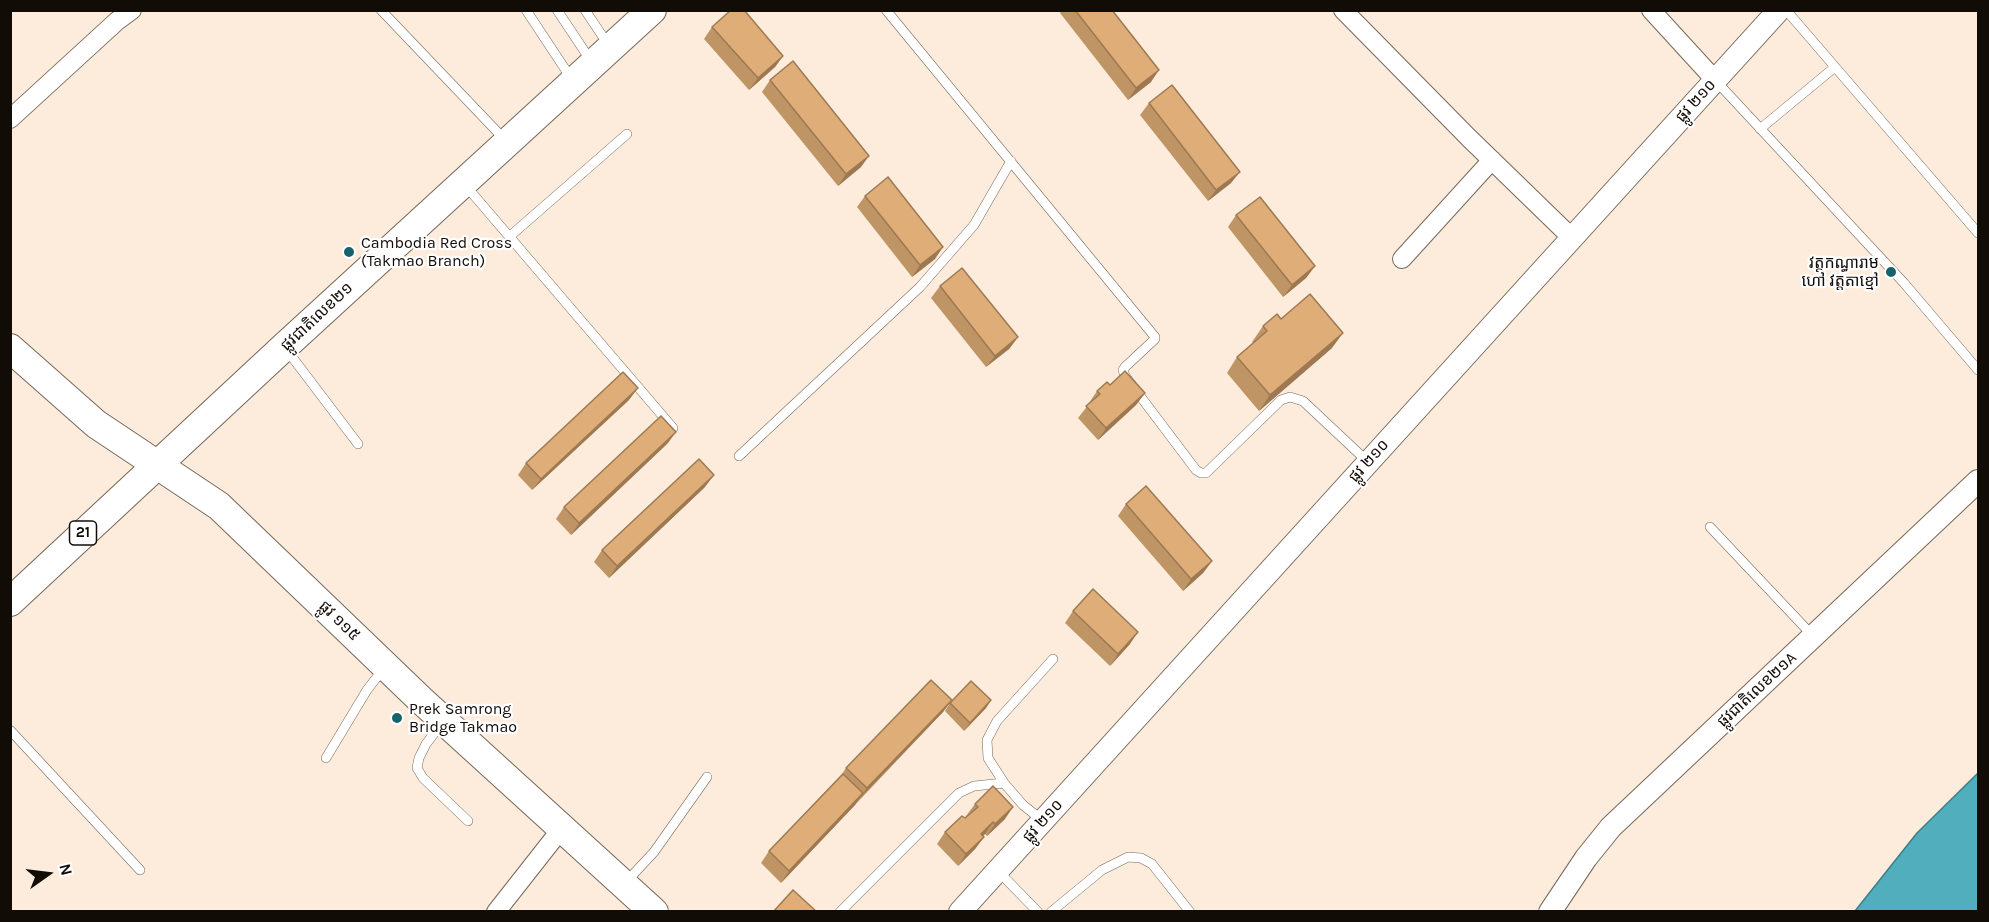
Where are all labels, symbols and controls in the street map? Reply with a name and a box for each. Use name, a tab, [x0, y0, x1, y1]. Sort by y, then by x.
street label: ផ្លូវ ២១០	[1672, 75, 1720, 127]
place label: Cambodia Red Cross (Takmao Branch)	[361, 233, 512, 271]
marker: Cambodia Red Cross (Takmao Branch)	[342, 245, 356, 259]
place label: វត្តកណ្ធារាម ហៅ វត្តតាខ្មៅ	[1802, 253, 1879, 291]
marker: វត្តកណ្ធារាម ហៅ វត្តតាខ្មៅ	[1884, 265, 1898, 279]
street label: ផ្លូវជាតិលេខ២១	[277, 279, 357, 355]
street label: ផ្លូវ ២១០	[1345, 435, 1393, 487]
road number: 21	[70, 521, 97, 545]
street label: ផ្លូវ ១១៥	[314, 597, 364, 645]
street label: ផ្លូវជាតិលេខ២១A	[1713, 648, 1801, 732]
place label: Prek Samrong Bridge Takmao	[409, 699, 517, 737]
marker: Prek Samrong Bridge Takmao	[390, 711, 404, 725]
street label: ផ្លូវ ២១០	[1019, 795, 1067, 847]
north arrow	[18, 844, 78, 904]
text: N	[55, 862, 77, 877]

